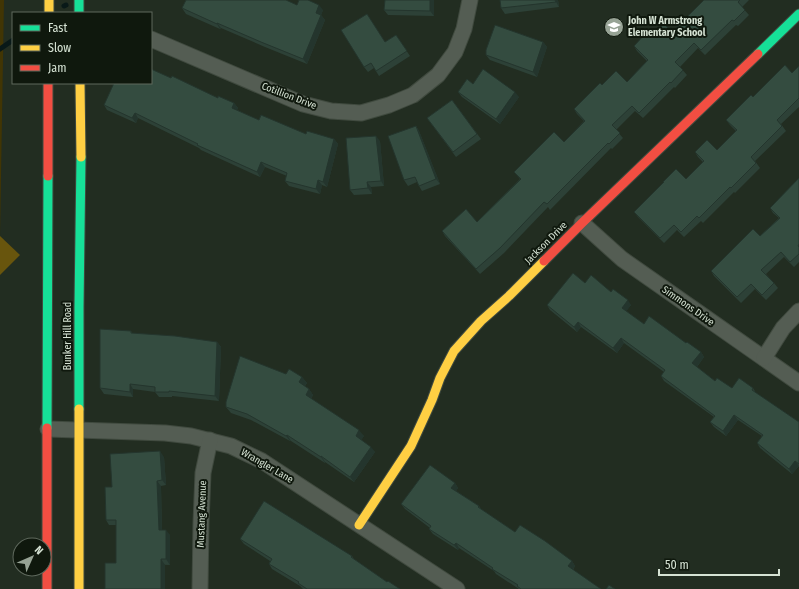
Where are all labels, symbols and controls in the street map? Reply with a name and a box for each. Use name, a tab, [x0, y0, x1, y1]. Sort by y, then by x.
legend	[12, 12, 152, 84]
place label: John W Armstrong Elementary School	[627, 15, 706, 39]
school or university icon: John W Armstrong Elementary School	[603, 16, 625, 38]
text: Fast	[48, 21, 67, 35]
text: Slow	[48, 41, 71, 55]
text: Jam	[48, 61, 66, 75]
street label: Cotillion Drive	[260, 80, 318, 112]
street label: Jackson Drive	[522, 219, 570, 267]
street label: Simmons Drive	[659, 284, 717, 328]
street label: Bunker Hill Road	[62, 302, 74, 370]
street label: Wrangler Lane	[239, 446, 295, 486]
street label: Mustang Avenue	[195, 480, 209, 548]
north arrow	[12, 537, 52, 577]
text: N	[32, 543, 46, 557]
scale bar	[659, 551, 779, 577]
text: 50 m	[665, 558, 689, 572]

